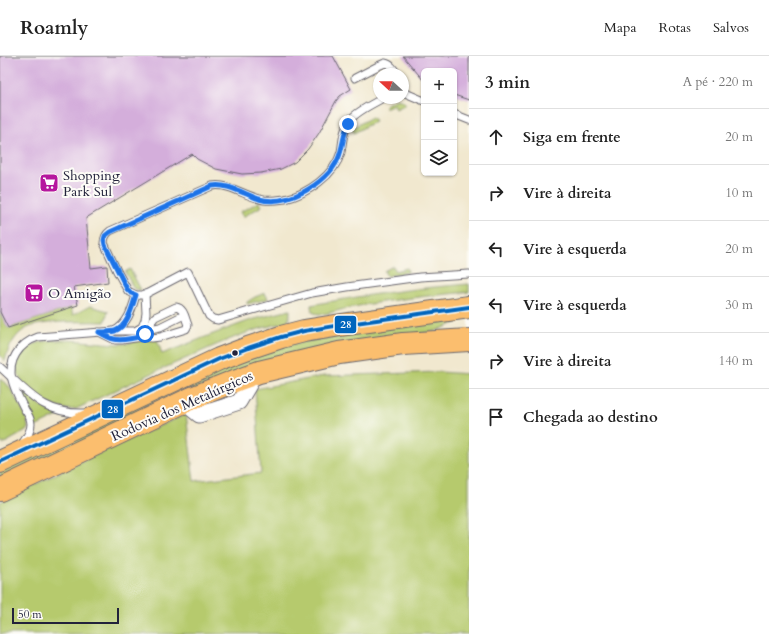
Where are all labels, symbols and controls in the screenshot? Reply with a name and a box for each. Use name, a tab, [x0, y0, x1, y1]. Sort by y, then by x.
text: Roamly	[20, 15, 88, 41]
text: Mapa	[604, 18, 637, 37]
text: Rotas	[659, 18, 691, 37]
text: Salvos	[713, 18, 749, 37]
north arrow	[373, 68, 409, 104]
map controls	[421, 68, 457, 176]
button: +	[421, 68, 457, 104]
text: 3 min	[485, 71, 530, 94]
text: A pé · 220 m	[683, 73, 753, 91]
button: −	[421, 104, 457, 140]
route end	[339, 115, 357, 133]
icon: ahead	[485, 126, 507, 148]
text: Siga em frente	[523, 127, 621, 147]
text: 20 m	[725, 128, 753, 146]
button: layers	[421, 140, 457, 176]
place label: Shopping Park Sul	[63, 166, 120, 201]
supermarket icon: Shopping Park Sul	[38, 172, 60, 194]
icon: right	[485, 182, 507, 204]
text: Vire à direita	[523, 183, 611, 203]
text: 10 m	[725, 184, 753, 202]
icon: left	[485, 238, 507, 260]
text: Vire à esquerda	[523, 239, 627, 259]
text: 20 m	[725, 240, 753, 258]
supermarket icon: O Amigão	[23, 282, 45, 304]
place label: O Amigão	[48, 284, 112, 303]
icon: left	[485, 294, 507, 316]
text: Vire à esquerda	[523, 295, 627, 315]
text: 30 m	[725, 296, 753, 314]
line badge: 28	[334, 315, 357, 334]
text: 28	[340, 317, 352, 332]
route start	[136, 325, 154, 343]
unlabelled marker	[230, 348, 240, 358]
icon: right	[485, 350, 507, 372]
text: Vire à direita	[523, 351, 611, 371]
text: 140 m	[719, 352, 753, 370]
street label: Rodovia dos Metalúrgicos	[108, 366, 256, 446]
line badge: 28	[101, 399, 124, 419]
text: 28	[107, 402, 119, 417]
icon: arrive	[485, 406, 507, 428]
text: Chegada ao destino	[523, 407, 658, 427]
scale bar	[12, 606, 119, 625]
text: 50 m	[18, 607, 42, 622]

